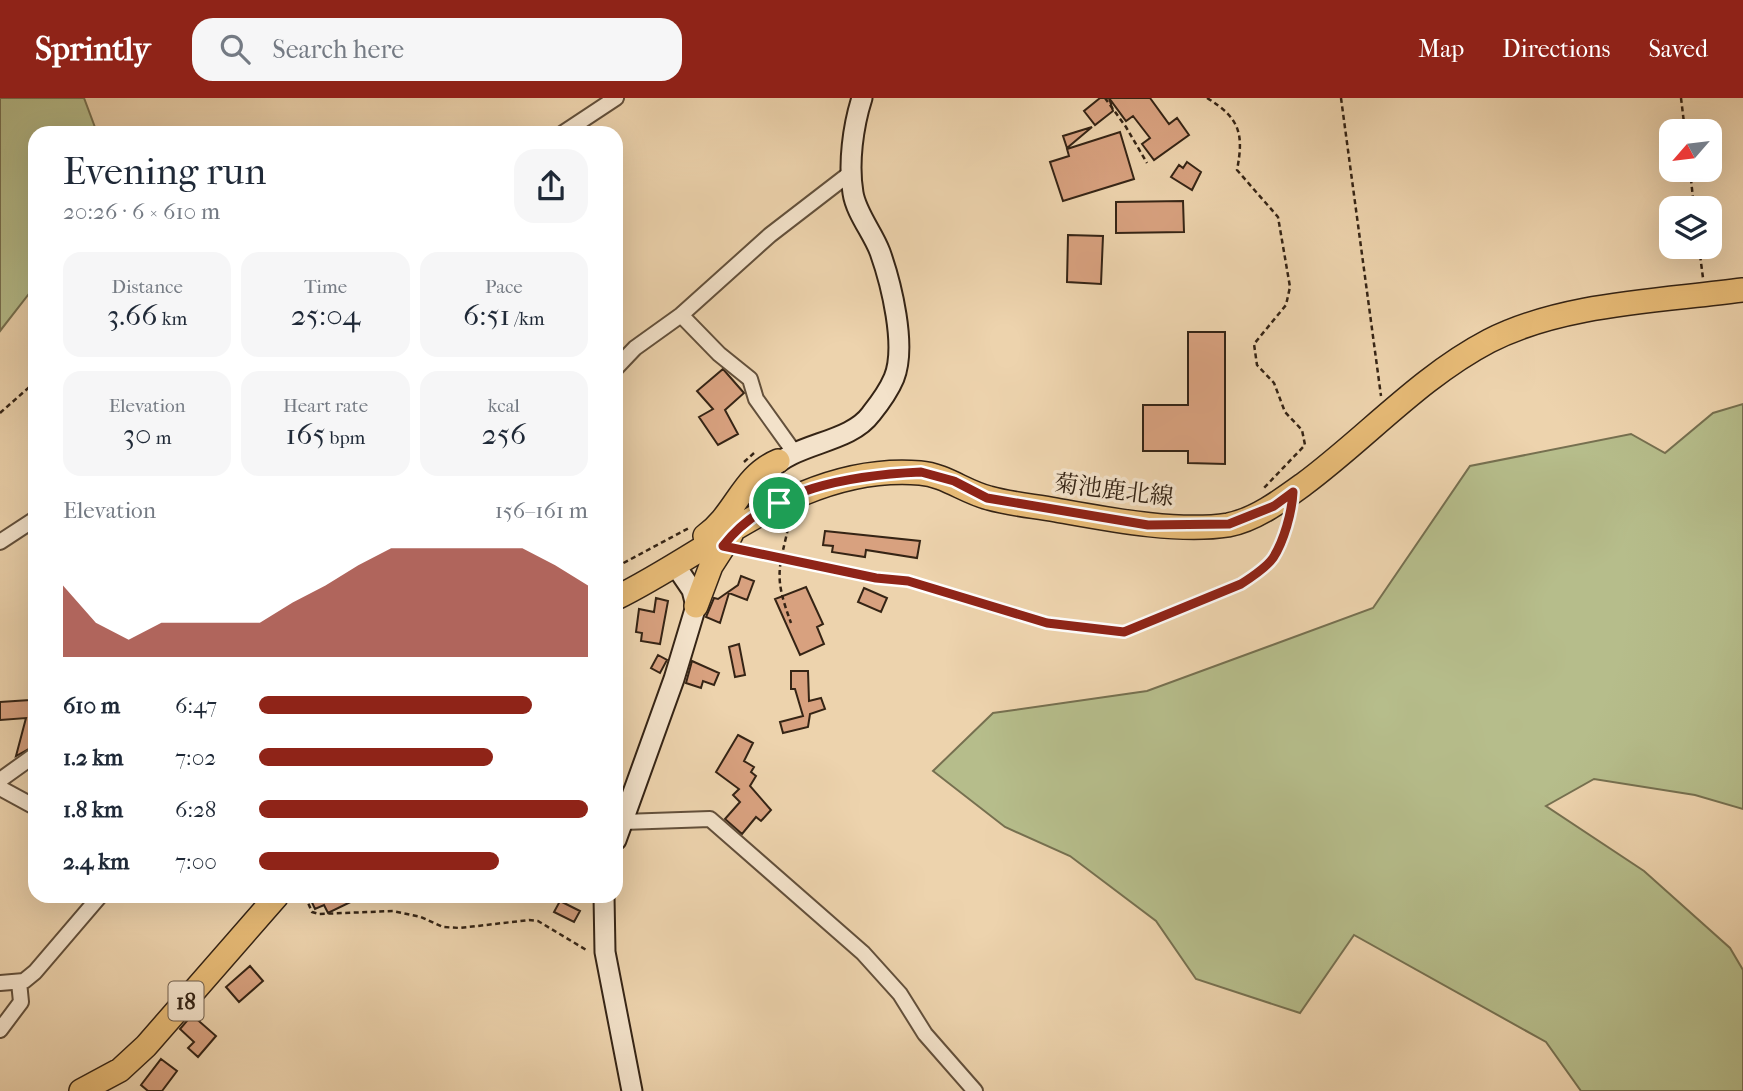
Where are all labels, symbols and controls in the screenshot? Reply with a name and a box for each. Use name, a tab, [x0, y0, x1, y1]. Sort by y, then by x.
search box	[192, 18, 682, 81]
text: Sprintly	[35, 30, 150, 69]
icon: search	[216, 30, 254, 68]
text: Search here	[272, 34, 404, 65]
text: Map	[1418, 35, 1464, 63]
text: Directions	[1502, 35, 1610, 63]
text: Saved	[1648, 35, 1708, 63]
north arrow	[1659, 119, 1722, 182]
map controls	[1659, 119, 1722, 259]
text: Evening run	[63, 149, 266, 194]
button: share	[514, 149, 588, 223]
button: layers	[1659, 196, 1722, 259]
text: 20:26 · 6 × 610 m	[63, 198, 220, 225]
text: Distance	[111, 276, 183, 298]
text: Time	[304, 276, 347, 298]
text: Pace	[485, 276, 523, 298]
text: 3.66	[107, 298, 158, 333]
text: 25:04	[291, 298, 360, 333]
text: 6:51	[463, 298, 510, 333]
text: km	[158, 308, 187, 330]
text: /km	[510, 308, 545, 330]
text: Elevation	[109, 395, 186, 417]
text: Heart rate	[283, 395, 368, 417]
text: kcal	[488, 395, 520, 417]
text: 30	[123, 417, 152, 452]
text: 165	[286, 417, 325, 452]
text: 256	[482, 417, 526, 452]
text: m	[152, 427, 172, 449]
text: bpm	[325, 427, 365, 449]
street label: 菊池鹿北線	[1053, 469, 1175, 511]
pin	[749, 473, 809, 533]
icon: arrive	[760, 484, 798, 522]
text: Elevation	[63, 497, 156, 524]
text: 156–161 m	[495, 497, 588, 524]
text: 610 m	[63, 692, 120, 719]
text: 6:47	[175, 692, 217, 719]
text: 1.2 km	[63, 744, 123, 771]
text: 7:02	[175, 744, 216, 771]
text: 1.8 km	[63, 796, 123, 823]
text: 6:28	[175, 796, 216, 823]
text: 2.4 km	[63, 848, 129, 875]
text: 7:00	[175, 848, 217, 875]
road number: 18	[168, 982, 204, 1020]

